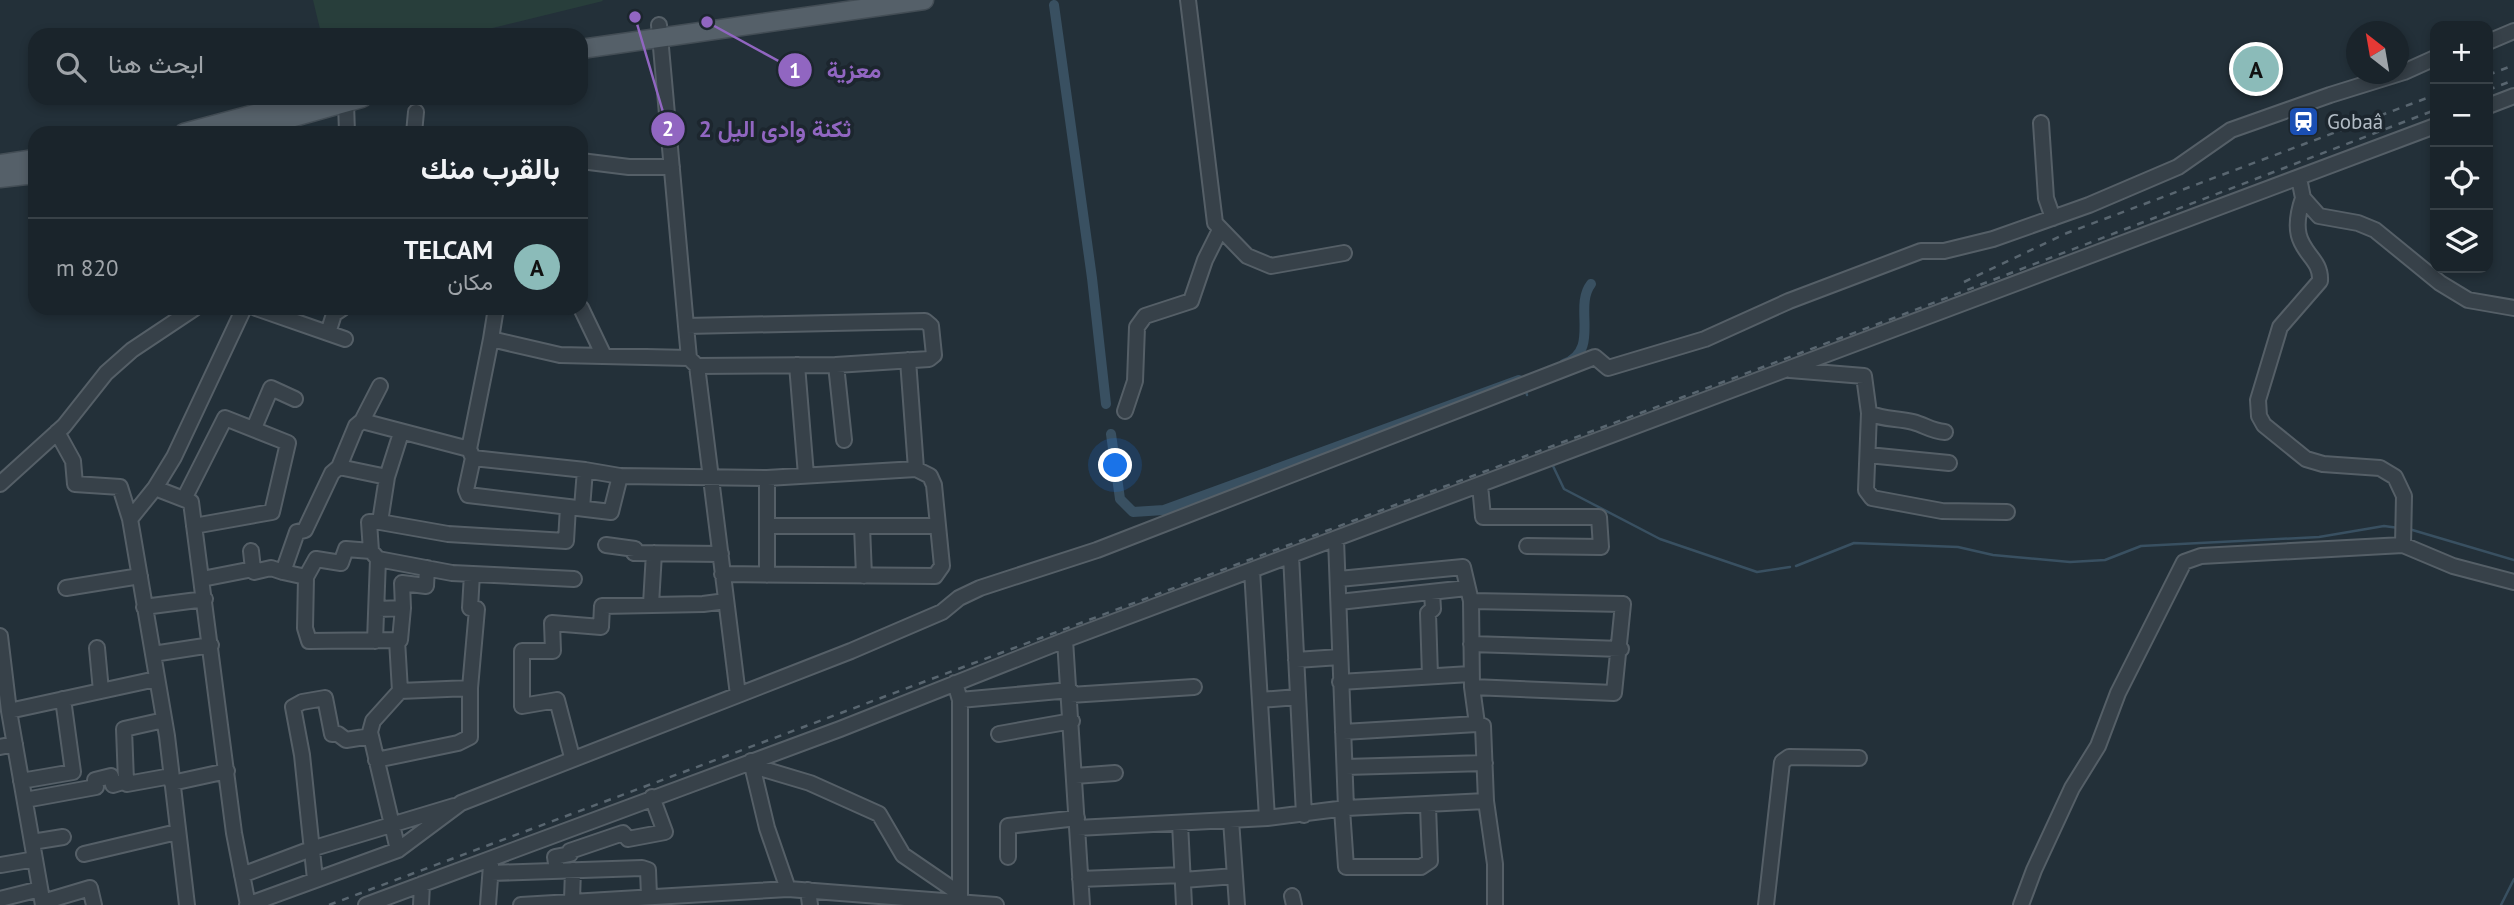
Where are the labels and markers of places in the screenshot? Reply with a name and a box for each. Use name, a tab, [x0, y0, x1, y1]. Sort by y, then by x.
pin: A	[2233, 43, 2279, 95]
callout: معزية	[777, 48, 895, 92]
station icon: Gobaâ	[2287, 105, 2321, 139]
callout: ثكنة وادى اليل 2	[650, 107, 866, 151]
place label: Gobaâ	[2327, 108, 2383, 135]

